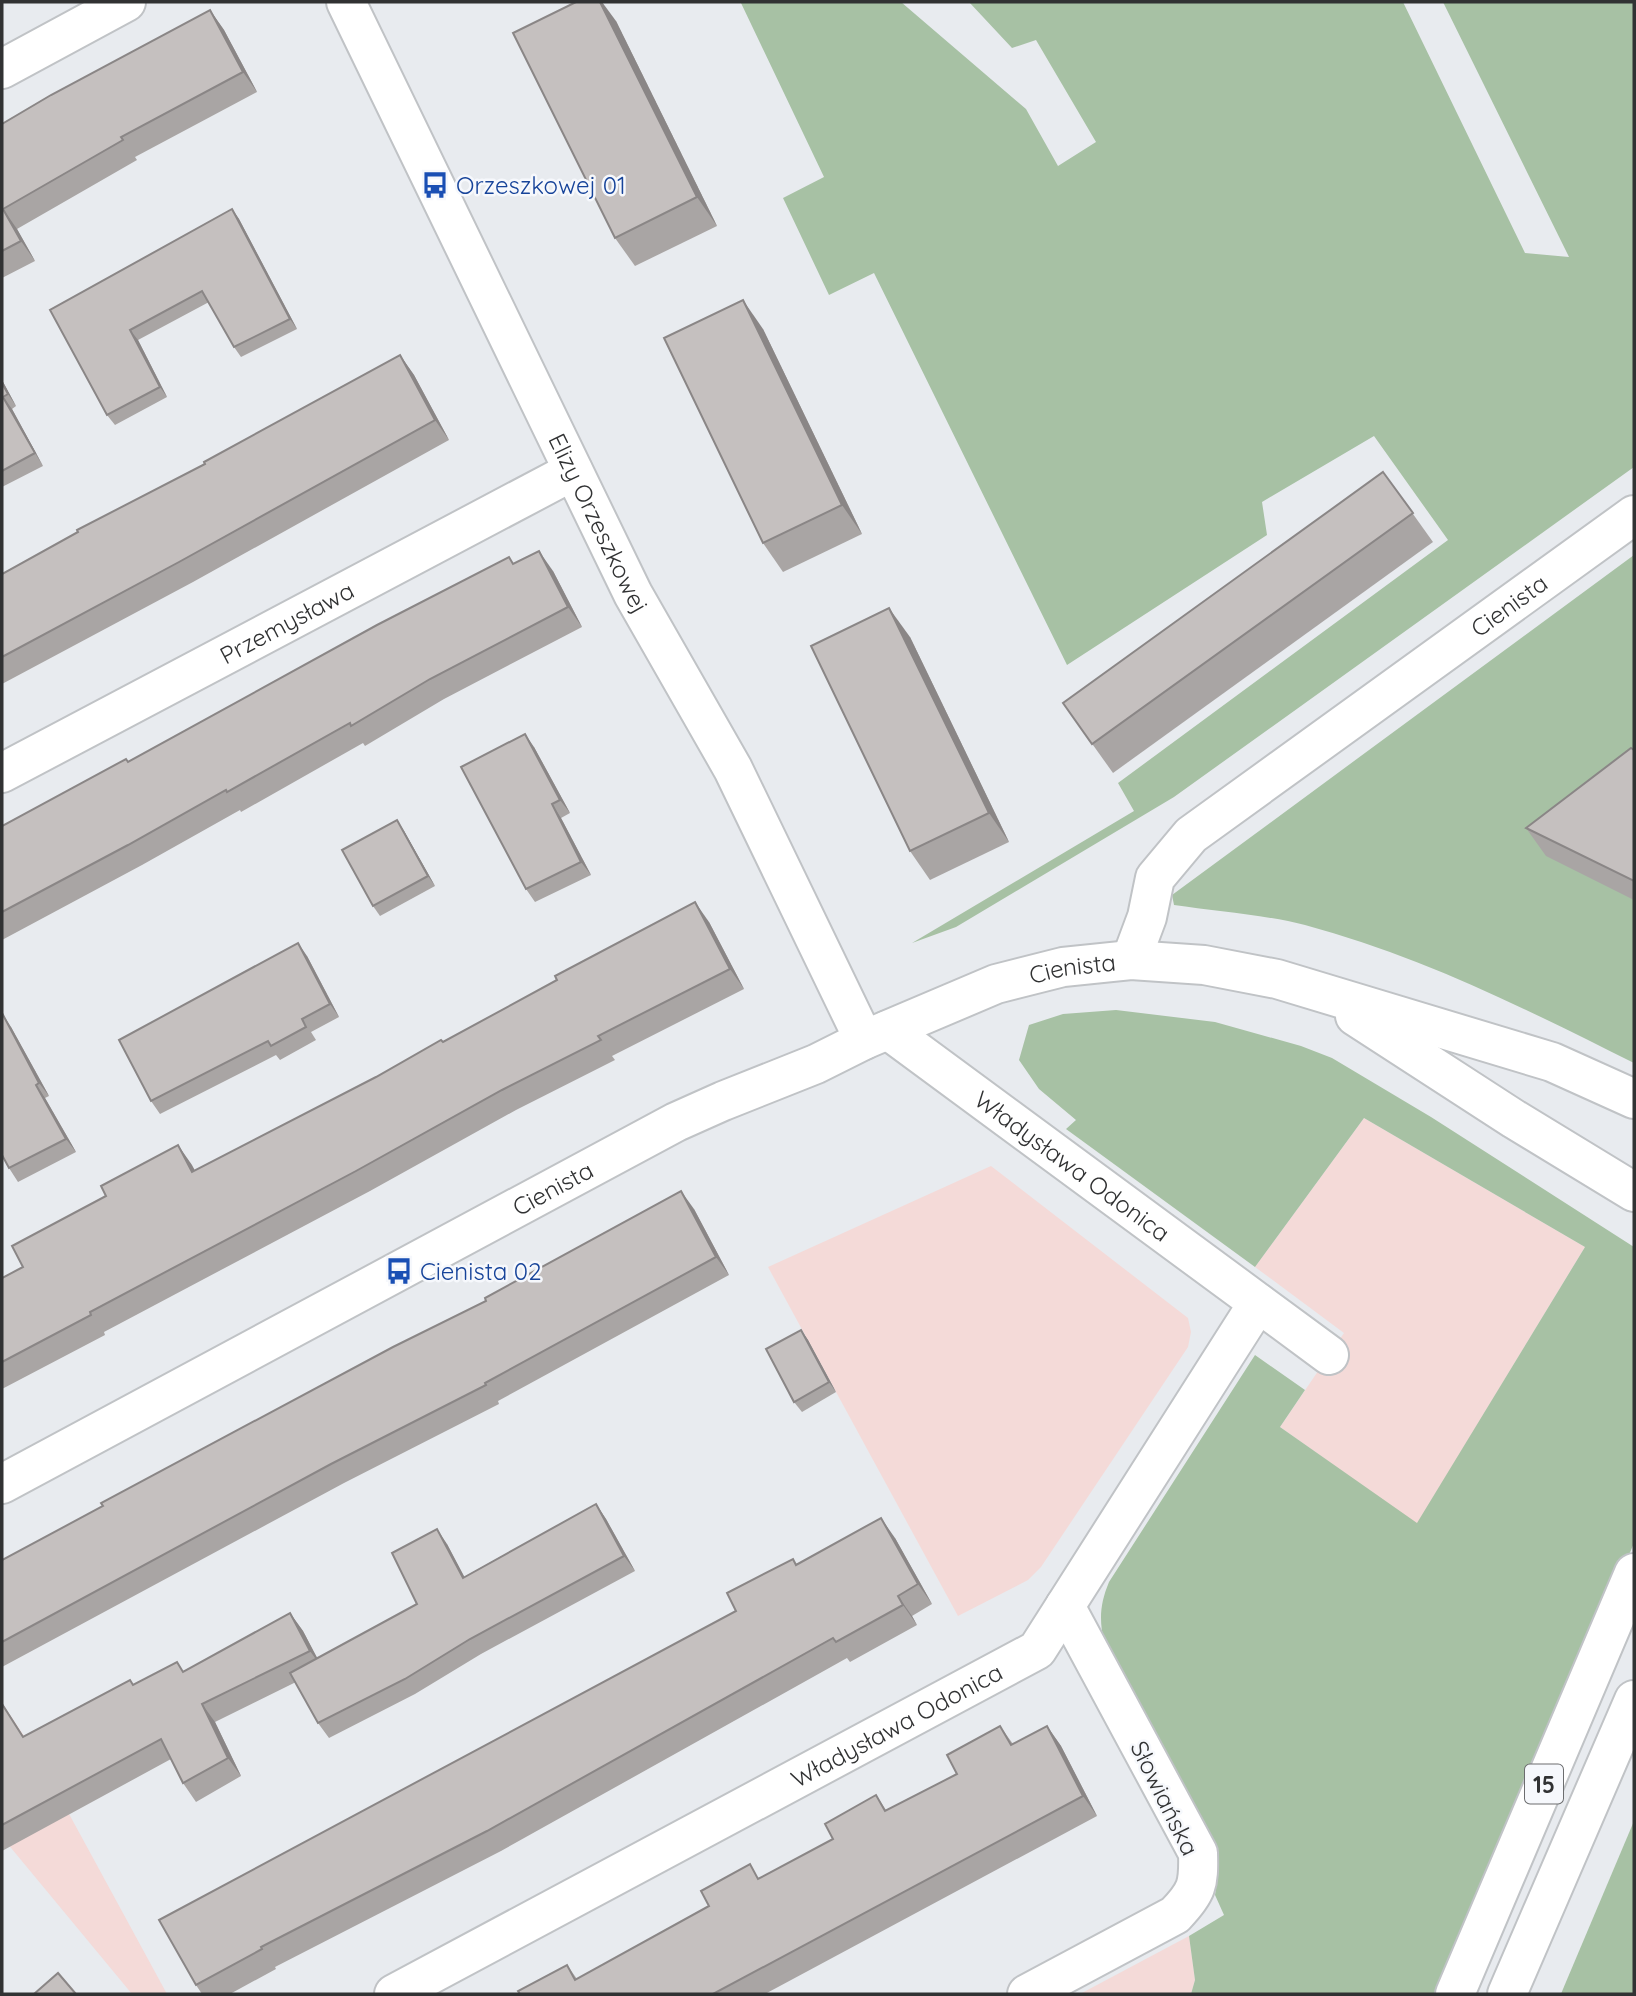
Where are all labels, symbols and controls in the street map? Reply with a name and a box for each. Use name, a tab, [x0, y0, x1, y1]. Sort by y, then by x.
bus stop icon: Orzeszkowej 01	[420, 170, 450, 200]
place label: Orzeszkowej 01	[456, 170, 626, 200]
street label: Elizy Orzeszkowej	[542, 428, 656, 618]
street label: Cienista	[1465, 568, 1553, 643]
street label: Przemysława	[214, 575, 359, 670]
street label: Cienista	[1026, 947, 1117, 990]
street label: Władysława Odonica	[969, 1084, 1176, 1248]
street label: Cienista	[507, 1154, 598, 1222]
bus stop icon: Cienista 02	[384, 1256, 414, 1286]
place label: Cienista 02	[420, 1256, 541, 1286]
street label: Władysława Odonica	[786, 1656, 1007, 1794]
street label: Słowiańska	[1124, 1736, 1206, 1860]
road number: 15	[1525, 1764, 1563, 1804]

